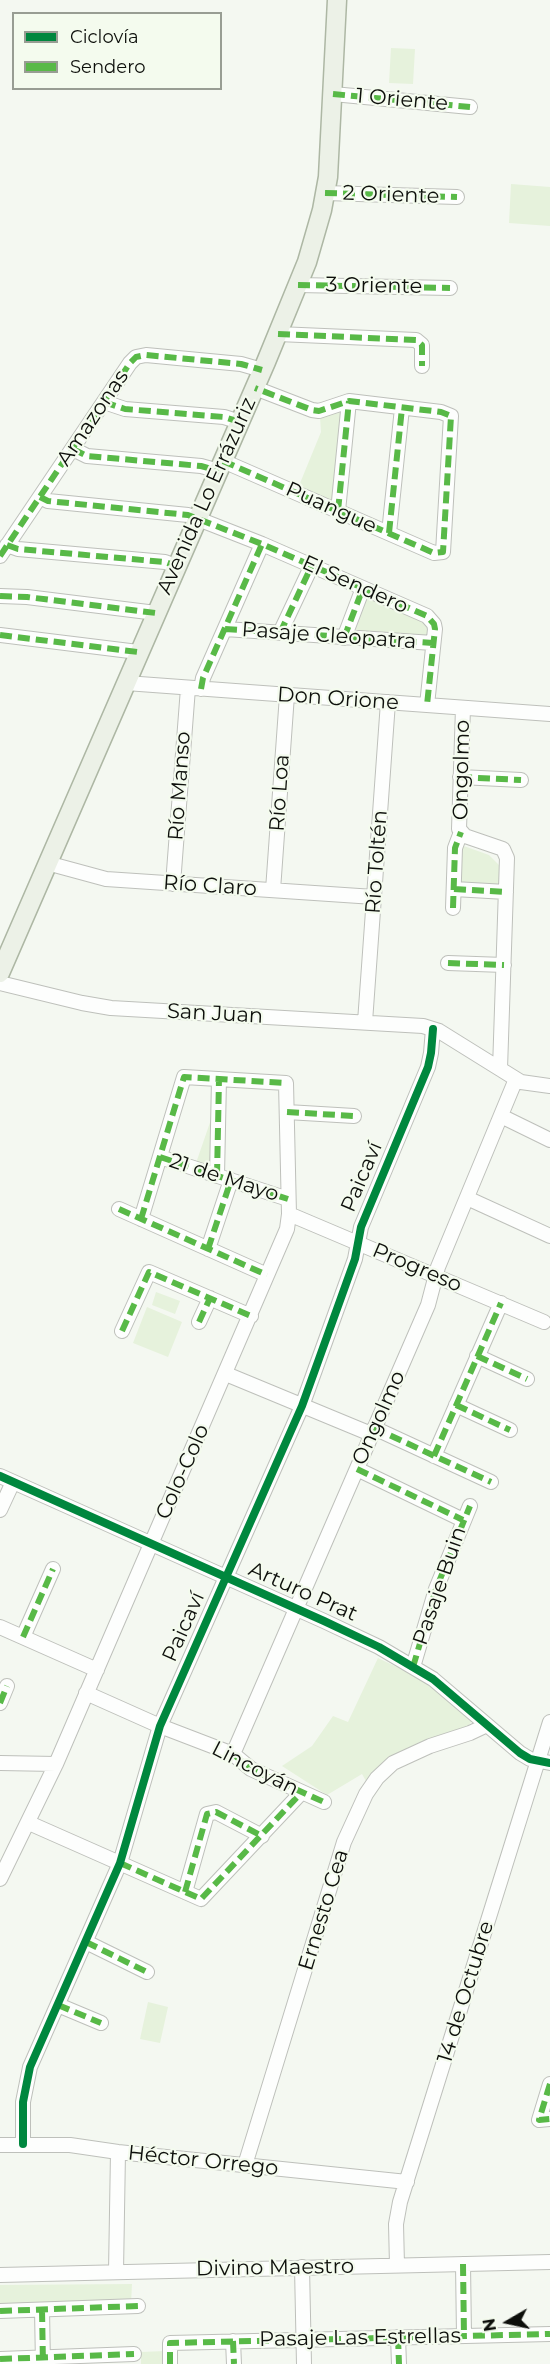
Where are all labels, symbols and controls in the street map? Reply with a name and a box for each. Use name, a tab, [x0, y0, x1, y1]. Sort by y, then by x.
legend	[12, 12, 222, 90]
text: Ciclovía	[70, 26, 139, 48]
text: Sendero	[70, 56, 145, 78]
street label: 1 Oriente	[355, 83, 449, 117]
street label: 2 Oriente	[342, 181, 440, 209]
street label: 3 Oriente	[326, 273, 422, 299]
street label: Amazonas	[52, 365, 134, 471]
street label: Avenida Lo Errázuriz	[152, 394, 262, 598]
street label: Puangue	[282, 477, 380, 539]
street label: El Sendero	[298, 550, 412, 620]
street label: Pasaje Cleopatra	[241, 617, 417, 655]
street label: Don Orione	[276, 682, 400, 716]
street label: Ongolmo	[449, 720, 475, 820]
street label: Río Manso	[164, 730, 196, 842]
street label: Río Loa	[265, 754, 295, 832]
street label: Río Toltén	[361, 809, 393, 915]
street label: Río Claro	[162, 870, 258, 902]
street label: San Juan	[166, 999, 264, 1029]
street label: Paicaví	[336, 1138, 388, 1216]
street label: 21 de Mayo	[166, 1148, 282, 1208]
street label: Progreso	[369, 1238, 465, 1298]
street label: Ongolmo	[347, 1367, 411, 1469]
street label: Colo-Colo	[151, 1421, 215, 1523]
street label: Pasaje Buin	[408, 1524, 472, 1648]
street label: Arturo Prat	[245, 1557, 361, 1627]
street label: Paicaví	[157, 1588, 211, 1666]
street label: Lincoyán	[207, 1736, 303, 1802]
street label: Ernesto Cea	[294, 1846, 354, 1974]
street label: 14 de Octubre	[433, 1918, 499, 2066]
street label: Héctor Orrego	[126, 2141, 280, 2181]
street label: Divino Maestro	[196, 2254, 354, 2282]
north arrow	[478, 2292, 538, 2352]
text: N	[479, 2317, 500, 2333]
street label: Pasaje Las Estrellas	[259, 2324, 461, 2352]

